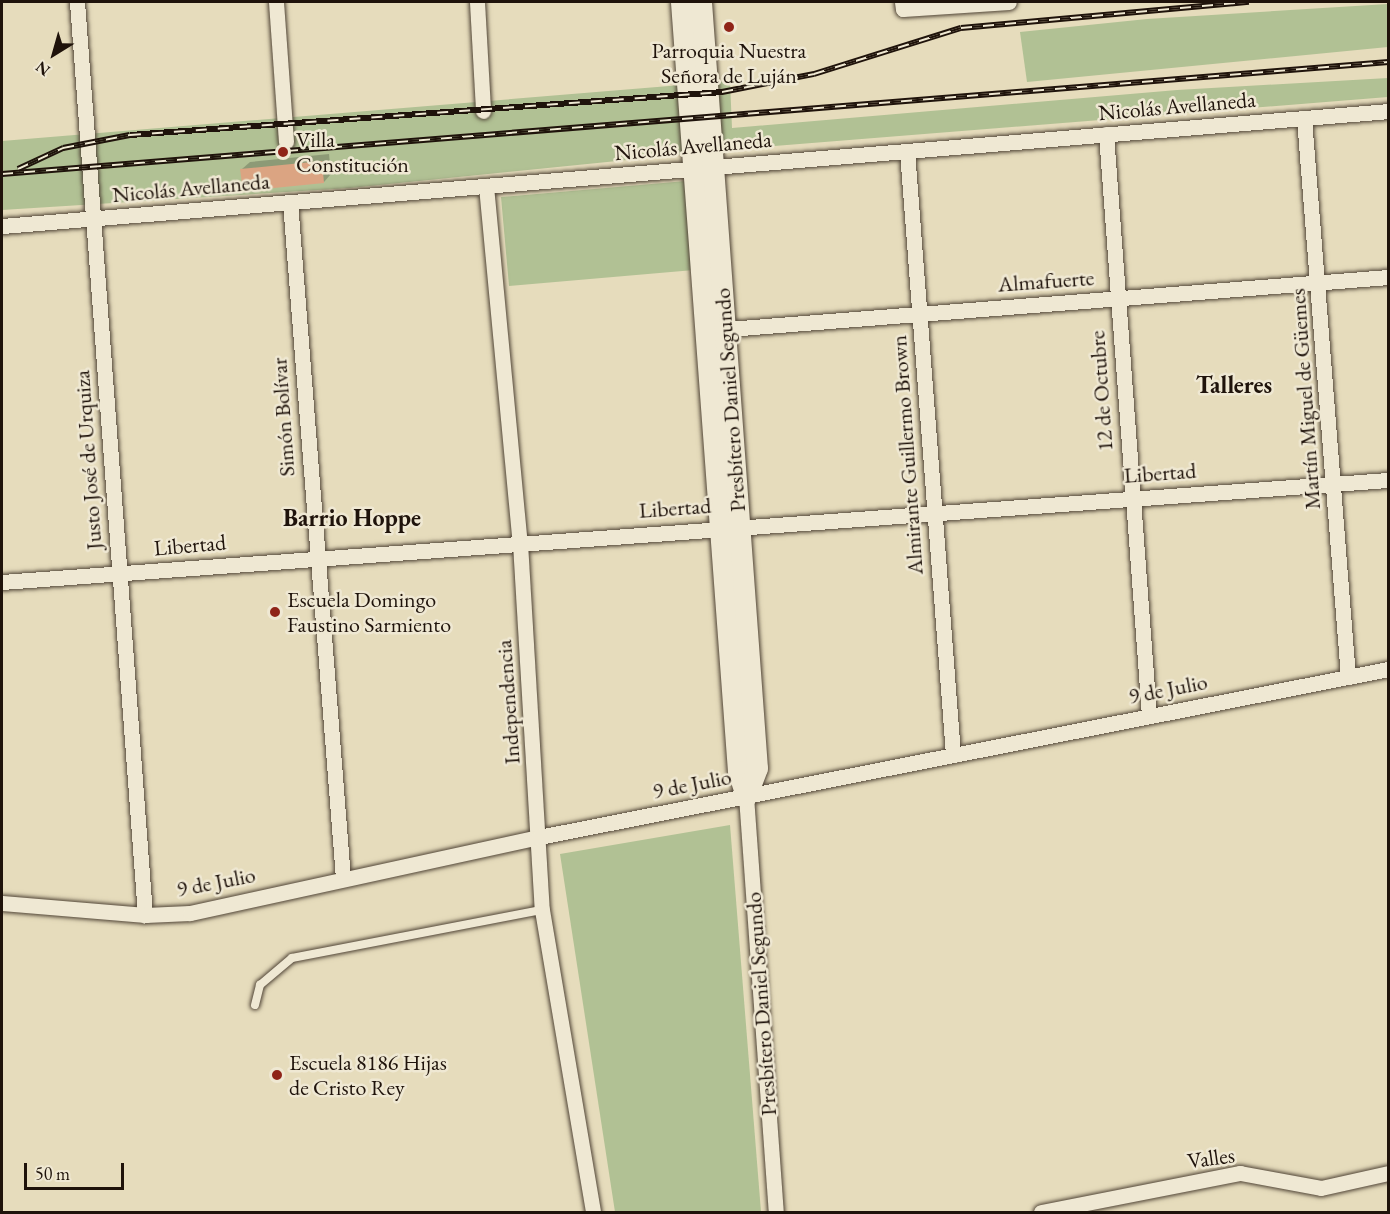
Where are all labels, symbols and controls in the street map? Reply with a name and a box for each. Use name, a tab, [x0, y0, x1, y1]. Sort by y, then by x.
marker: Parroquia Nuestra Señora de Luján	[722, 20, 736, 34]
north arrow	[24, 24, 84, 84]
place label: Parroquia Nuestra Señora de Luján	[652, 37, 806, 88]
text: N	[31, 56, 54, 81]
street label: Nicolás Avellaneda	[1097, 86, 1257, 126]
place label: Villa Constitución	[296, 126, 409, 178]
street label: Nicolás Avellaneda	[613, 126, 773, 166]
marker: Villa Constitución	[274, 143, 292, 161]
street label: Nicolás Avellaneda	[111, 168, 271, 208]
street label: Almafuerte	[997, 264, 1095, 298]
street label: Presbítero Daniel Segundo	[709, 287, 751, 513]
street label: Martín Miguel de Güemes	[1284, 288, 1326, 510]
street label: 12 de Octubre	[1084, 330, 1118, 452]
street label: Almirante Guillermo Brown	[885, 334, 929, 576]
street label: Simón Bolívar	[266, 357, 300, 477]
street label: Justo José de Urquiza	[69, 369, 107, 551]
district label: Talleres	[1196, 371, 1272, 399]
street label: Libertad	[1123, 457, 1197, 489]
street label: Libertad	[638, 492, 712, 524]
district label: Barrio Hoppe	[283, 504, 421, 532]
street label: Libertad	[153, 529, 227, 561]
place label: Escuela Domingo Faustino Sarmiento	[287, 586, 451, 638]
marker: Escuela Domingo Faustino Sarmiento	[268, 605, 282, 619]
street label: Independencia	[490, 639, 526, 765]
street label: 9 de Julio	[1126, 668, 1210, 710]
street label: 9 de Julio	[650, 763, 734, 805]
street label: 9 de Julio	[174, 861, 258, 903]
street label: Presbítero Daniel Segundo	[740, 891, 782, 1117]
place label: Escuela 8186 Hijas de Cristo Rey	[289, 1049, 447, 1100]
marker: Escuela 8186 Hijas de Cristo Rey	[270, 1068, 284, 1082]
street label: Valles	[1186, 1142, 1236, 1174]
scale bar	[27, 1151, 128, 1189]
text: 50 m	[35, 1162, 70, 1185]

